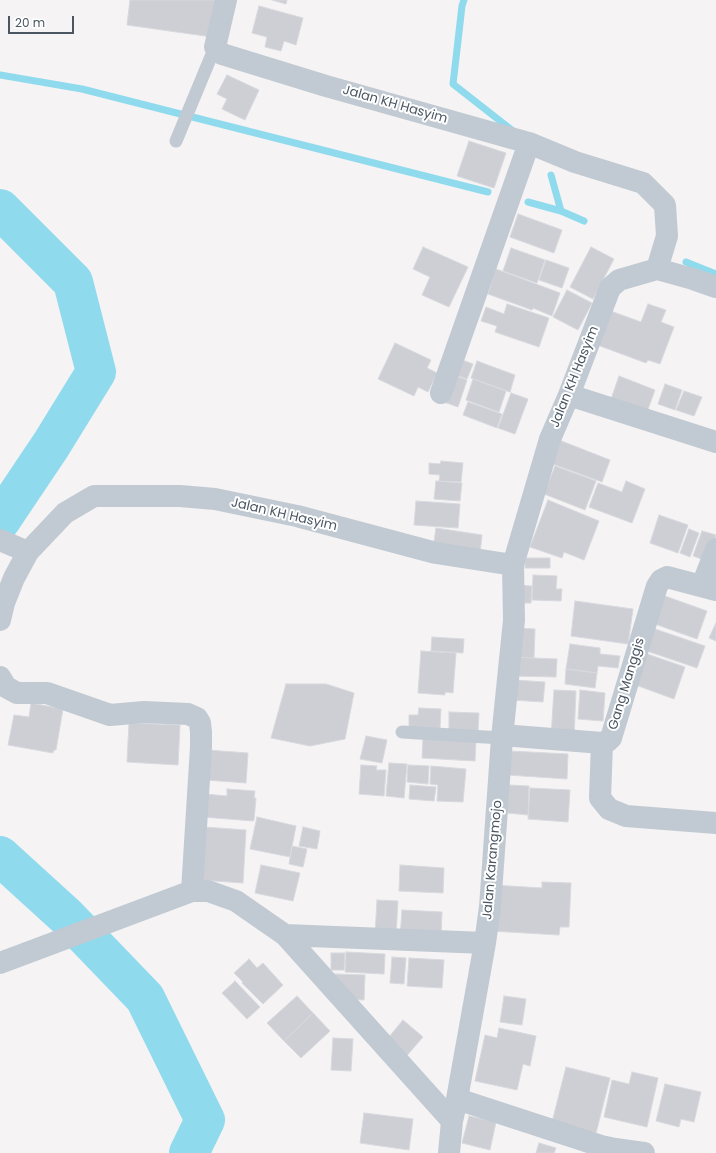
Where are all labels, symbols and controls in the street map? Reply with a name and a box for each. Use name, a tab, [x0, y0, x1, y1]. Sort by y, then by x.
scale bar	[10, 8, 76, 34]
text: 20 m	[15, 14, 45, 31]
street label: Jalan KH Hasyim	[341, 83, 449, 127]
street label: Jalan KH Hasyim	[548, 324, 602, 430]
street label: Jalan KH Hasyim	[230, 495, 338, 535]
street label: Gang Manggis	[606, 636, 648, 732]
street label: Jalan Karangmojo	[480, 800, 506, 920]

